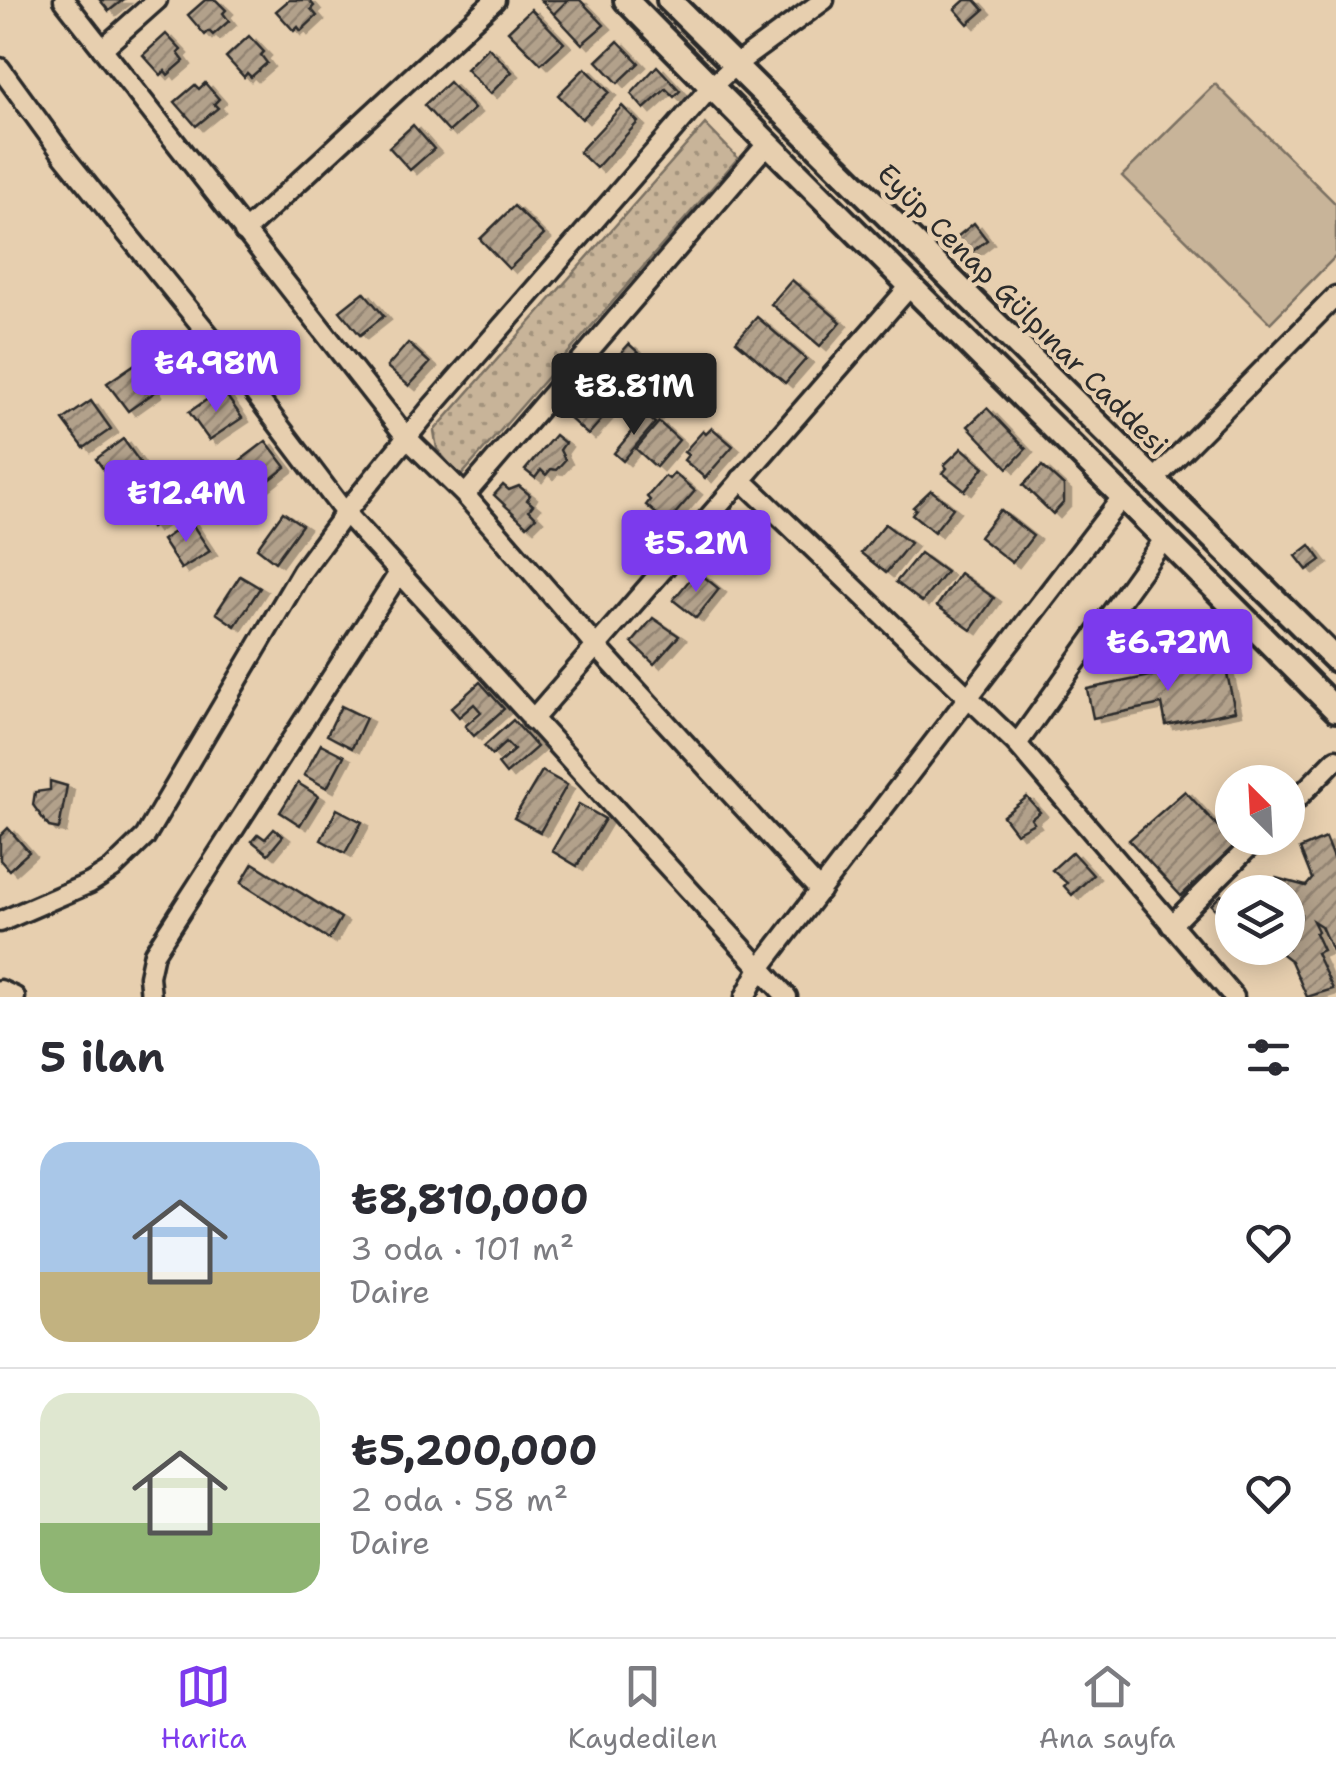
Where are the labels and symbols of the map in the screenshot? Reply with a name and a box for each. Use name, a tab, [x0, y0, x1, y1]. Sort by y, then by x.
street label: Eyüp Cenap Gülpınar Caddesi	[869, 155, 1177, 463]
pin: ₺4.98M	[135, 330, 297, 415]
pin: ₺8.81M	[553, 353, 715, 438]
pin: ₺12.4M	[105, 460, 267, 545]
pin: ₺5.2M	[626, 510, 766, 595]
pin: ₺6.72M	[1087, 609, 1249, 694]
north arrow	[1215, 765, 1305, 855]

